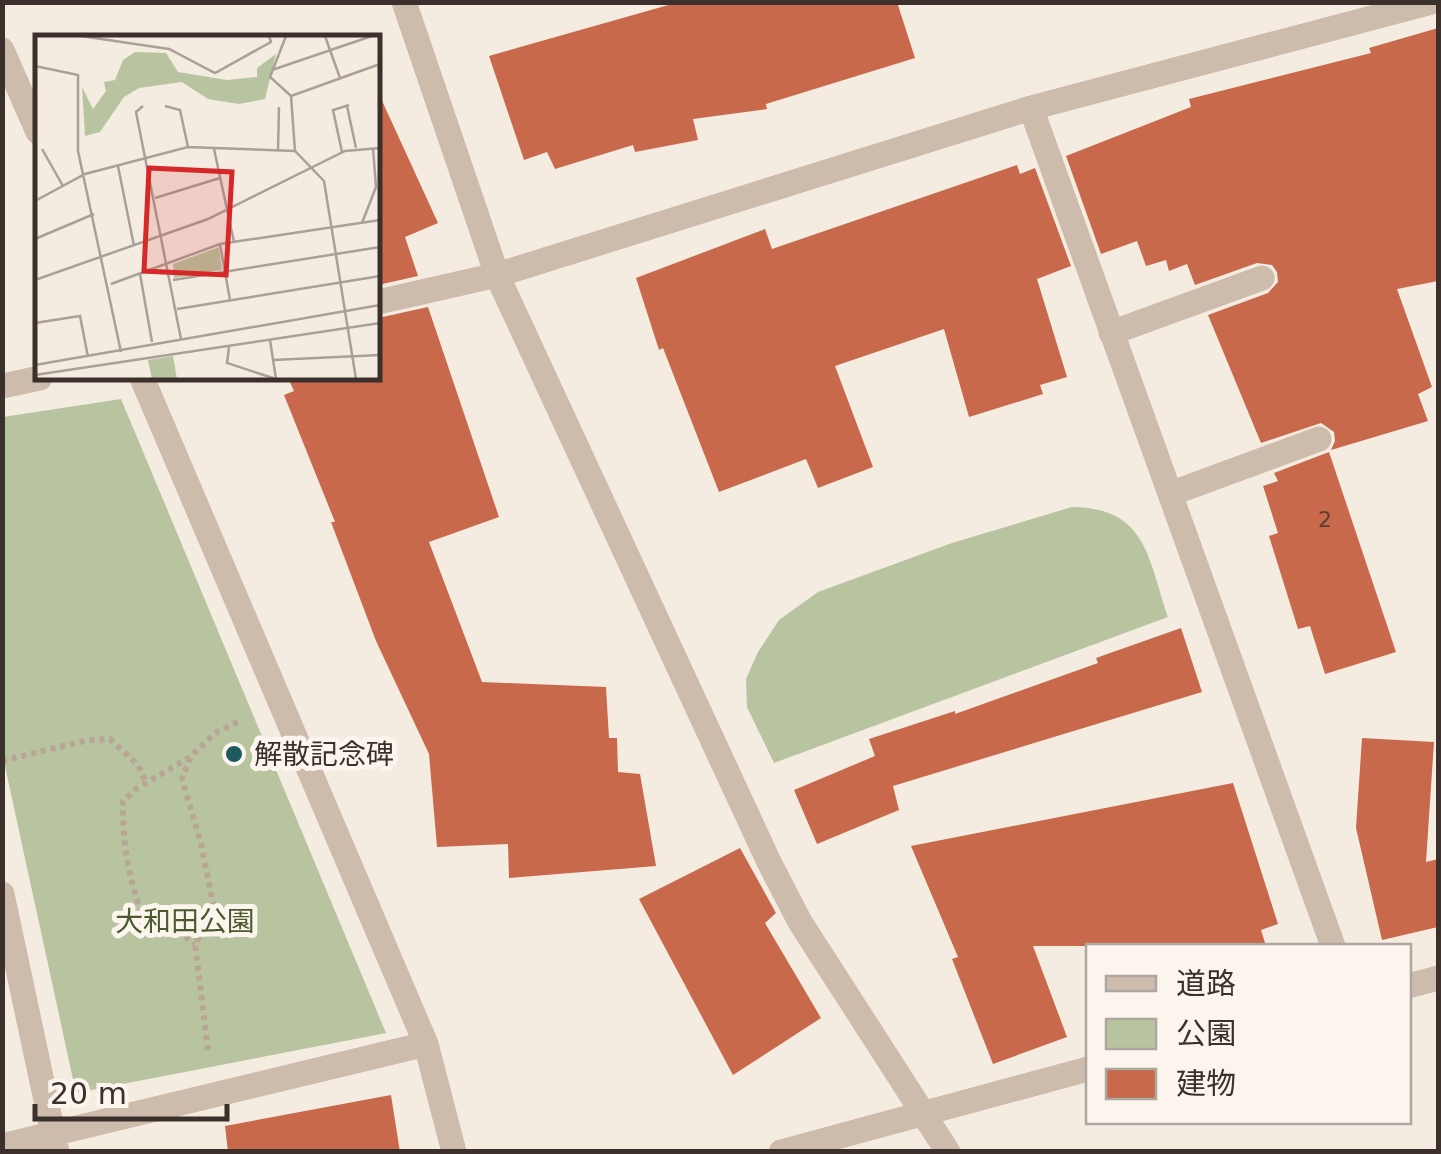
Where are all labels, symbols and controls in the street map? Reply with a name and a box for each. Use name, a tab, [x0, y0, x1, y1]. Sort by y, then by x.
inset map	[35, 35, 380, 380]
house number: 2	[1318, 507, 1332, 532]
place label: 解散記念碑	[254, 738, 394, 771]
marker: 解散記念碑	[223, 743, 245, 765]
park label: 大和田公園	[115, 905, 255, 938]
legend	[1086, 944, 1411, 1124]
text: 道路	[1176, 966, 1236, 1001]
text: 公園	[1176, 1016, 1236, 1051]
scale bar	[35, 1059, 228, 1121]
text: 建物	[1176, 1066, 1236, 1101]
text: 20 m	[50, 1076, 127, 1111]

